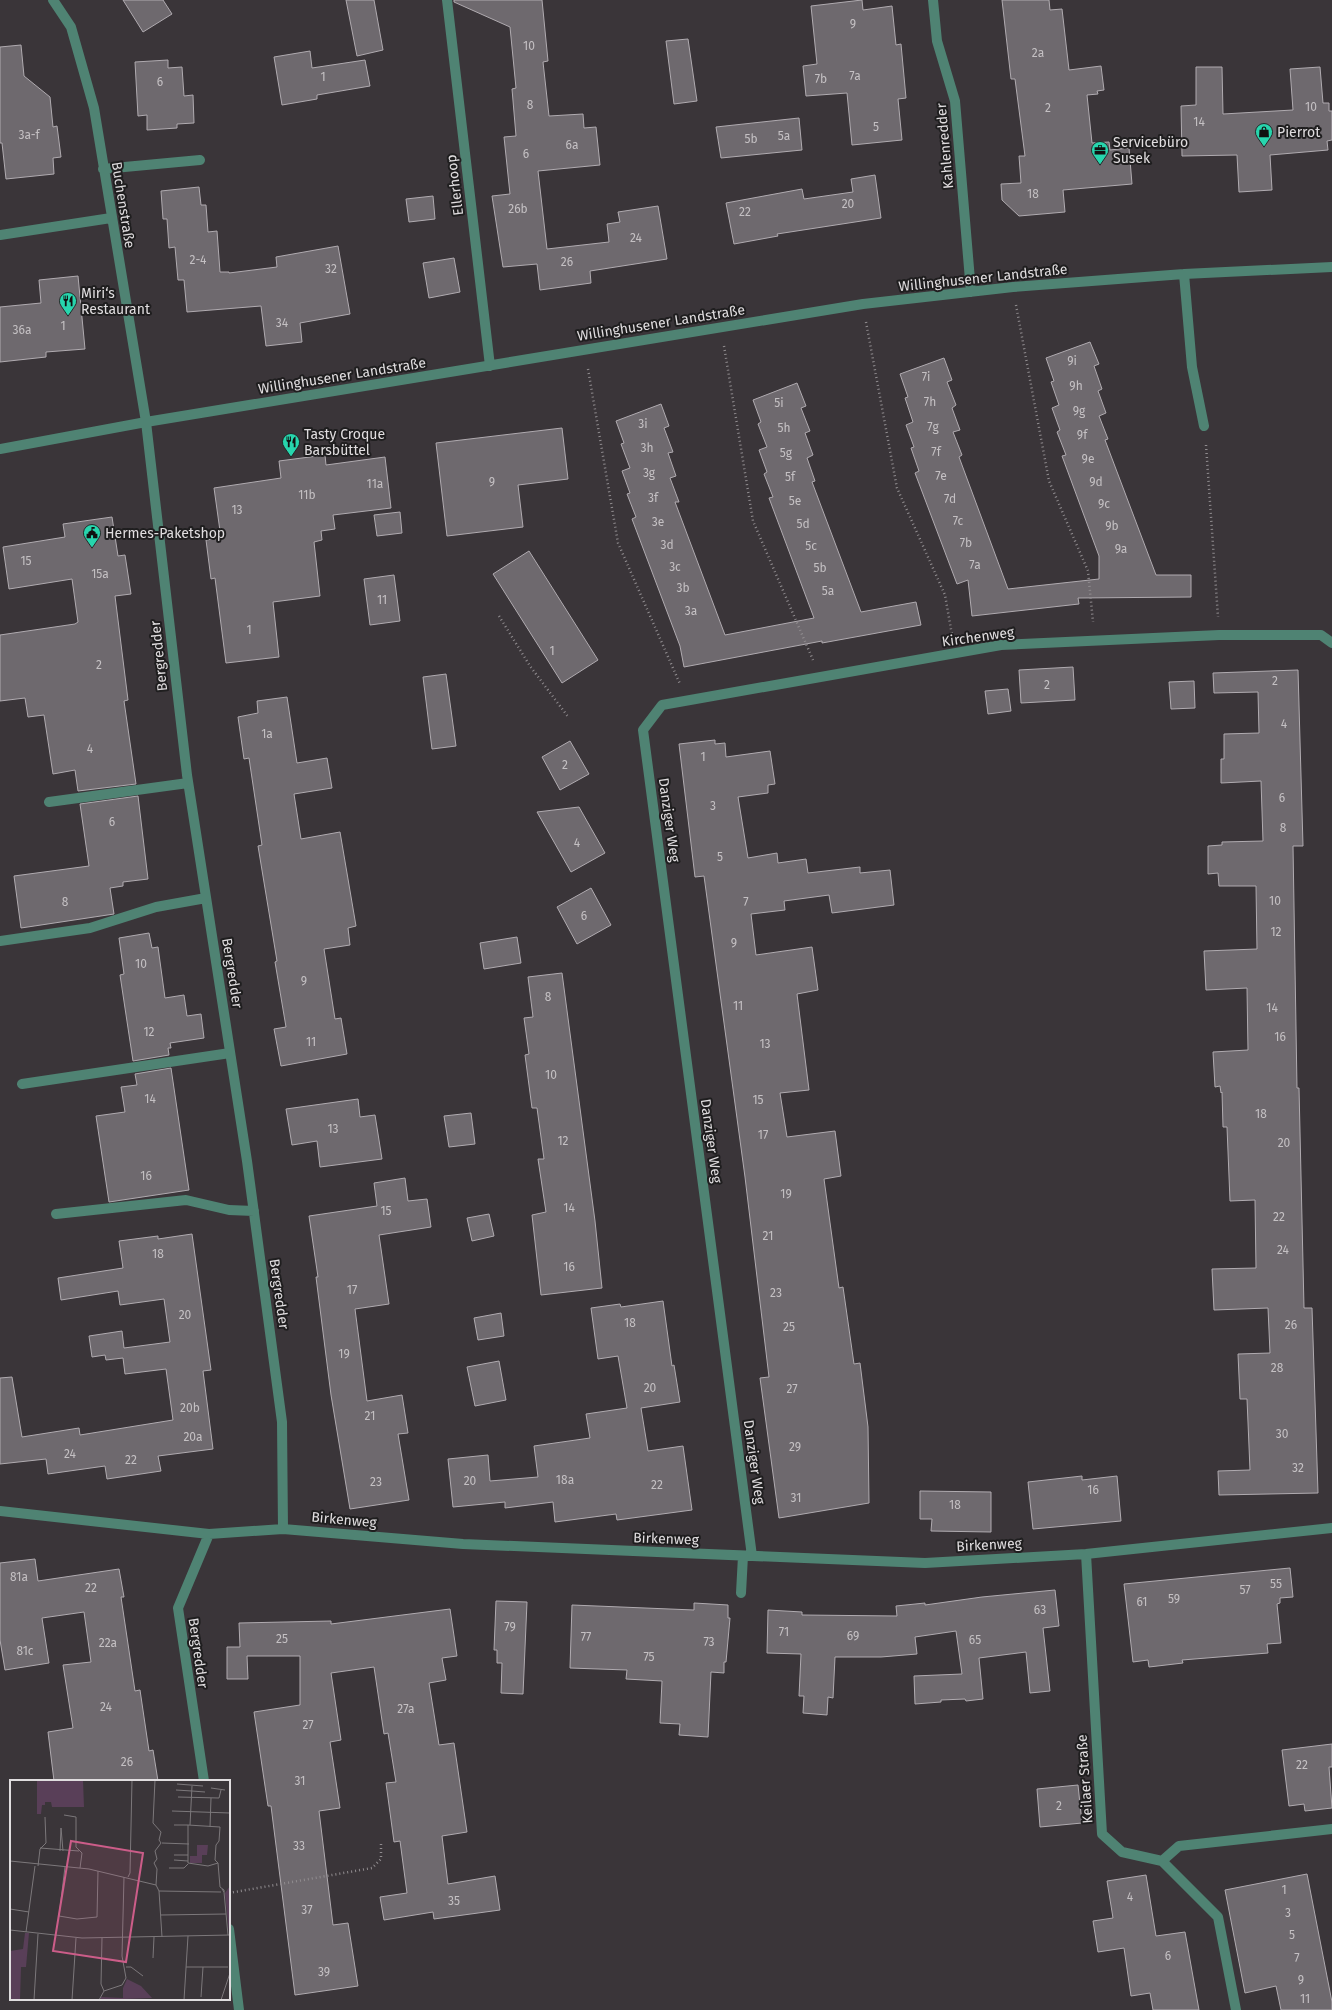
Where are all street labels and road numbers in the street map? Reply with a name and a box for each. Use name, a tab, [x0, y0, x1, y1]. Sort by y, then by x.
street label: Kahlenredder	[933, 102, 957, 190]
street label: Ellerhoop	[443, 153, 467, 217]
street label: Buchenstraße	[108, 160, 138, 250]
street label: Willinghusener Landstraße	[898, 261, 1068, 295]
street label: Willinghusener Landstraße	[576, 301, 746, 345]
street label: Willinghusener Landstraße	[257, 354, 427, 398]
street label: Bergredder	[147, 619, 171, 692]
street label: Kirchenweg	[941, 623, 1016, 650]
street label: Danziger Weg	[655, 777, 683, 864]
street label: Bergredder	[218, 937, 246, 1010]
street label: Danziger Weg	[697, 1098, 725, 1185]
street label: Bergredder	[266, 1258, 292, 1331]
street label: Danziger Weg	[740, 1419, 768, 1506]
street label: Birkenweg	[311, 1509, 378, 1531]
street label: Birkenweg	[633, 1529, 700, 1549]
street label: Birkenweg	[956, 1535, 1023, 1555]
street label: Bergredder	[185, 1617, 211, 1690]
street label: Keilaer Straße	[1073, 1734, 1097, 1824]

